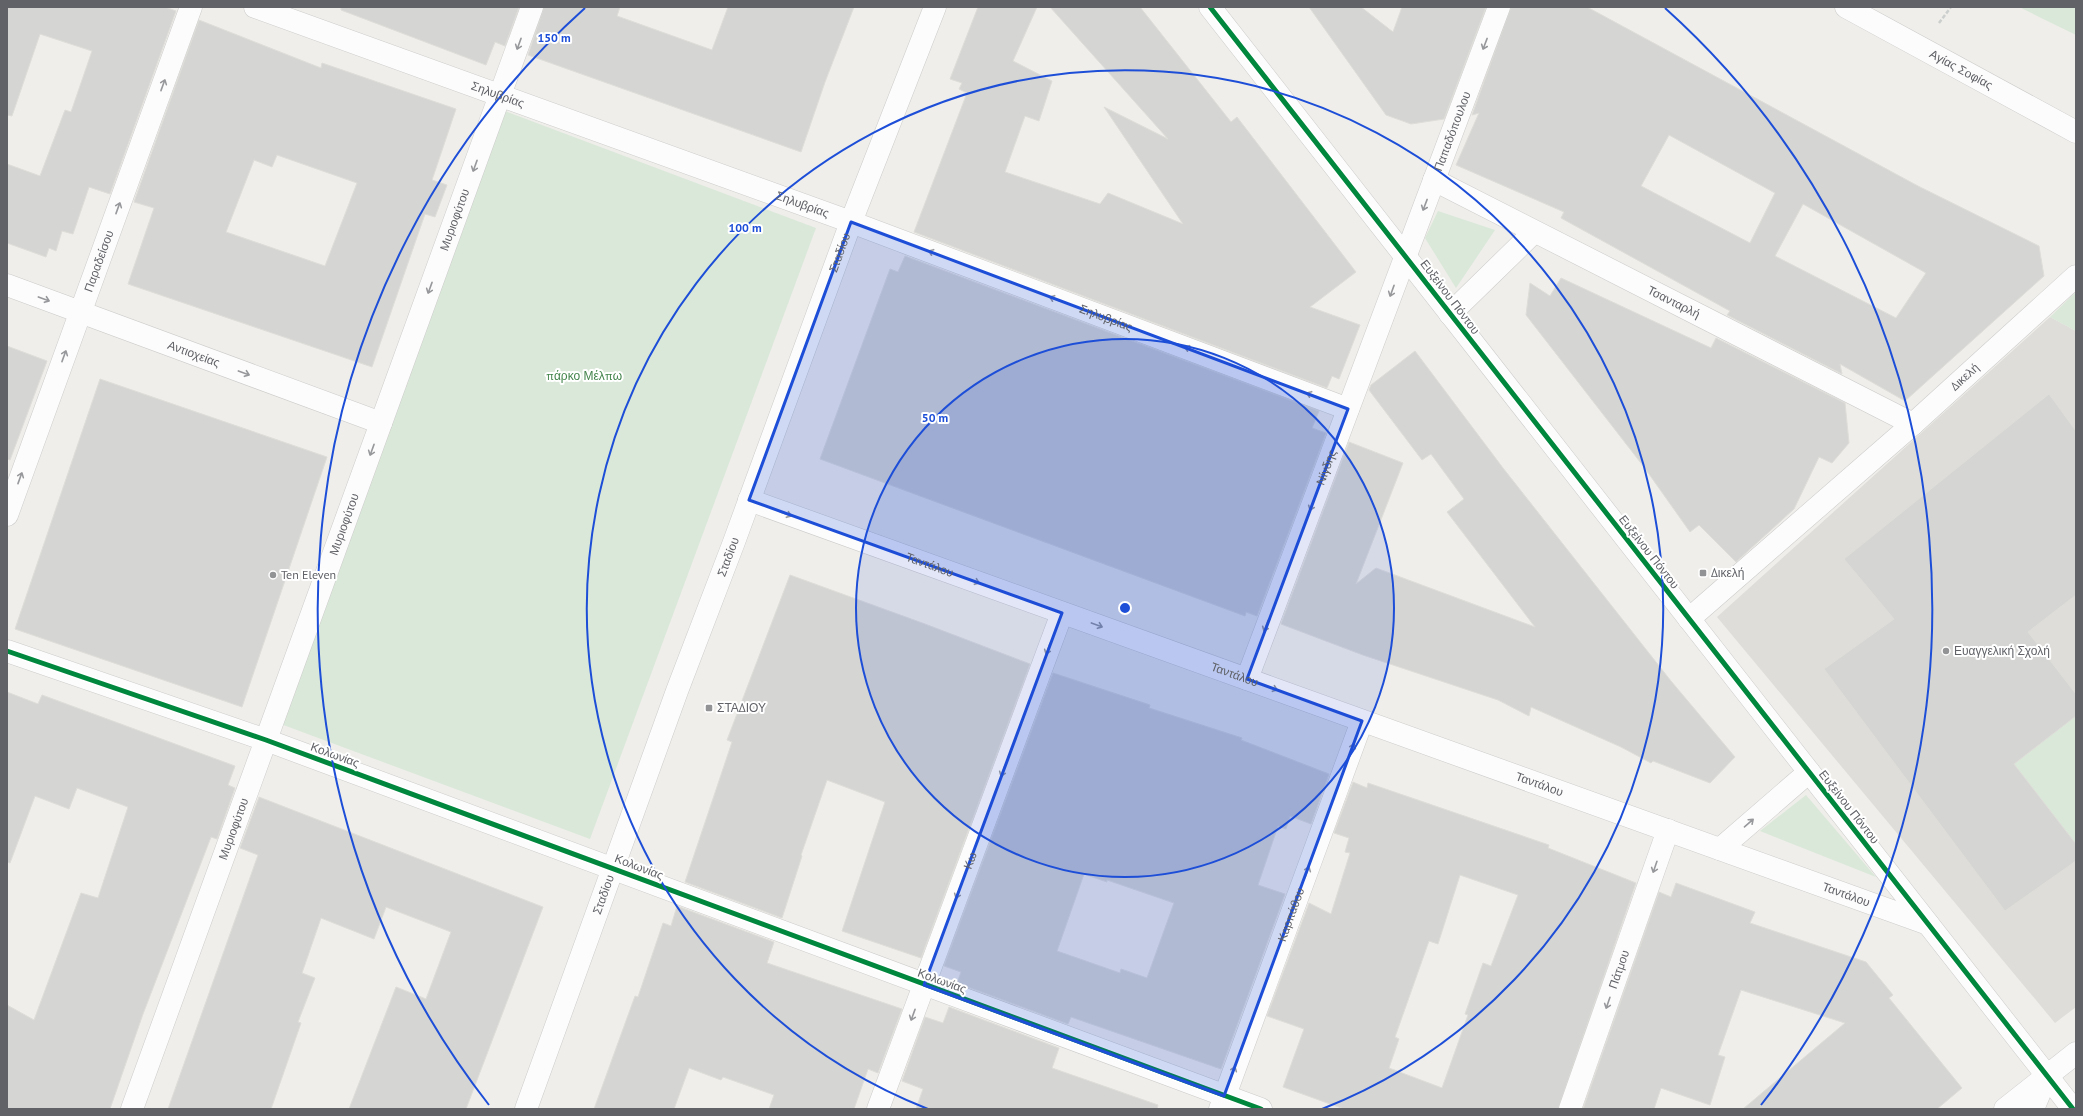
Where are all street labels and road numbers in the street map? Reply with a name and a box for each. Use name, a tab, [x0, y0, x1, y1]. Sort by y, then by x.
street label: Αγίας Σοφίας	[1927, 46, 1996, 92]
street label: Σηλυβρίας	[469, 78, 527, 111]
street label: Παπαδόπουλου	[1430, 89, 1474, 173]
street label: Μυριοφύτου	[436, 187, 472, 253]
street label: Σηλυβρίας	[774, 188, 831, 221]
street label: Παραδείσου	[80, 228, 117, 294]
street label: Σταδίου	[825, 231, 853, 274]
street label: Ευξείνου Πόντου	[1417, 256, 1483, 337]
street label: Τσανταρλή	[1645, 282, 1703, 321]
street label: Σηλυβρίας	[1078, 301, 1135, 334]
street label: Αντιοχείας	[166, 337, 222, 370]
street label: Δικελή	[1947, 360, 1982, 393]
street label: Νίγδης	[1312, 447, 1339, 487]
street label: Μυριοφύτου	[326, 491, 362, 557]
street label: Ευξείνου Πόντου	[1616, 512, 1683, 592]
street label: Σταδίου	[714, 535, 742, 579]
street label: Ταντάλου	[904, 549, 956, 580]
street label: Ταντάλου	[1209, 659, 1261, 690]
street label: Κολωνίας	[309, 739, 362, 770]
street label: Ευξείνου Πόντου	[1816, 767, 1883, 847]
street label: Ταντάλου	[1514, 768, 1565, 799]
street label: Μυριοφύτου	[215, 796, 251, 862]
street label: Κολωνίας	[613, 850, 666, 883]
street label: Κω	[960, 850, 980, 871]
street label: Σταδίου	[589, 873, 617, 916]
street label: Ταντάλου	[1821, 879, 1872, 910]
street label: Καρπάθου	[1274, 885, 1307, 944]
street label: Πάτμου	[1605, 948, 1632, 991]
street label: Κολωνίας	[916, 965, 969, 996]

